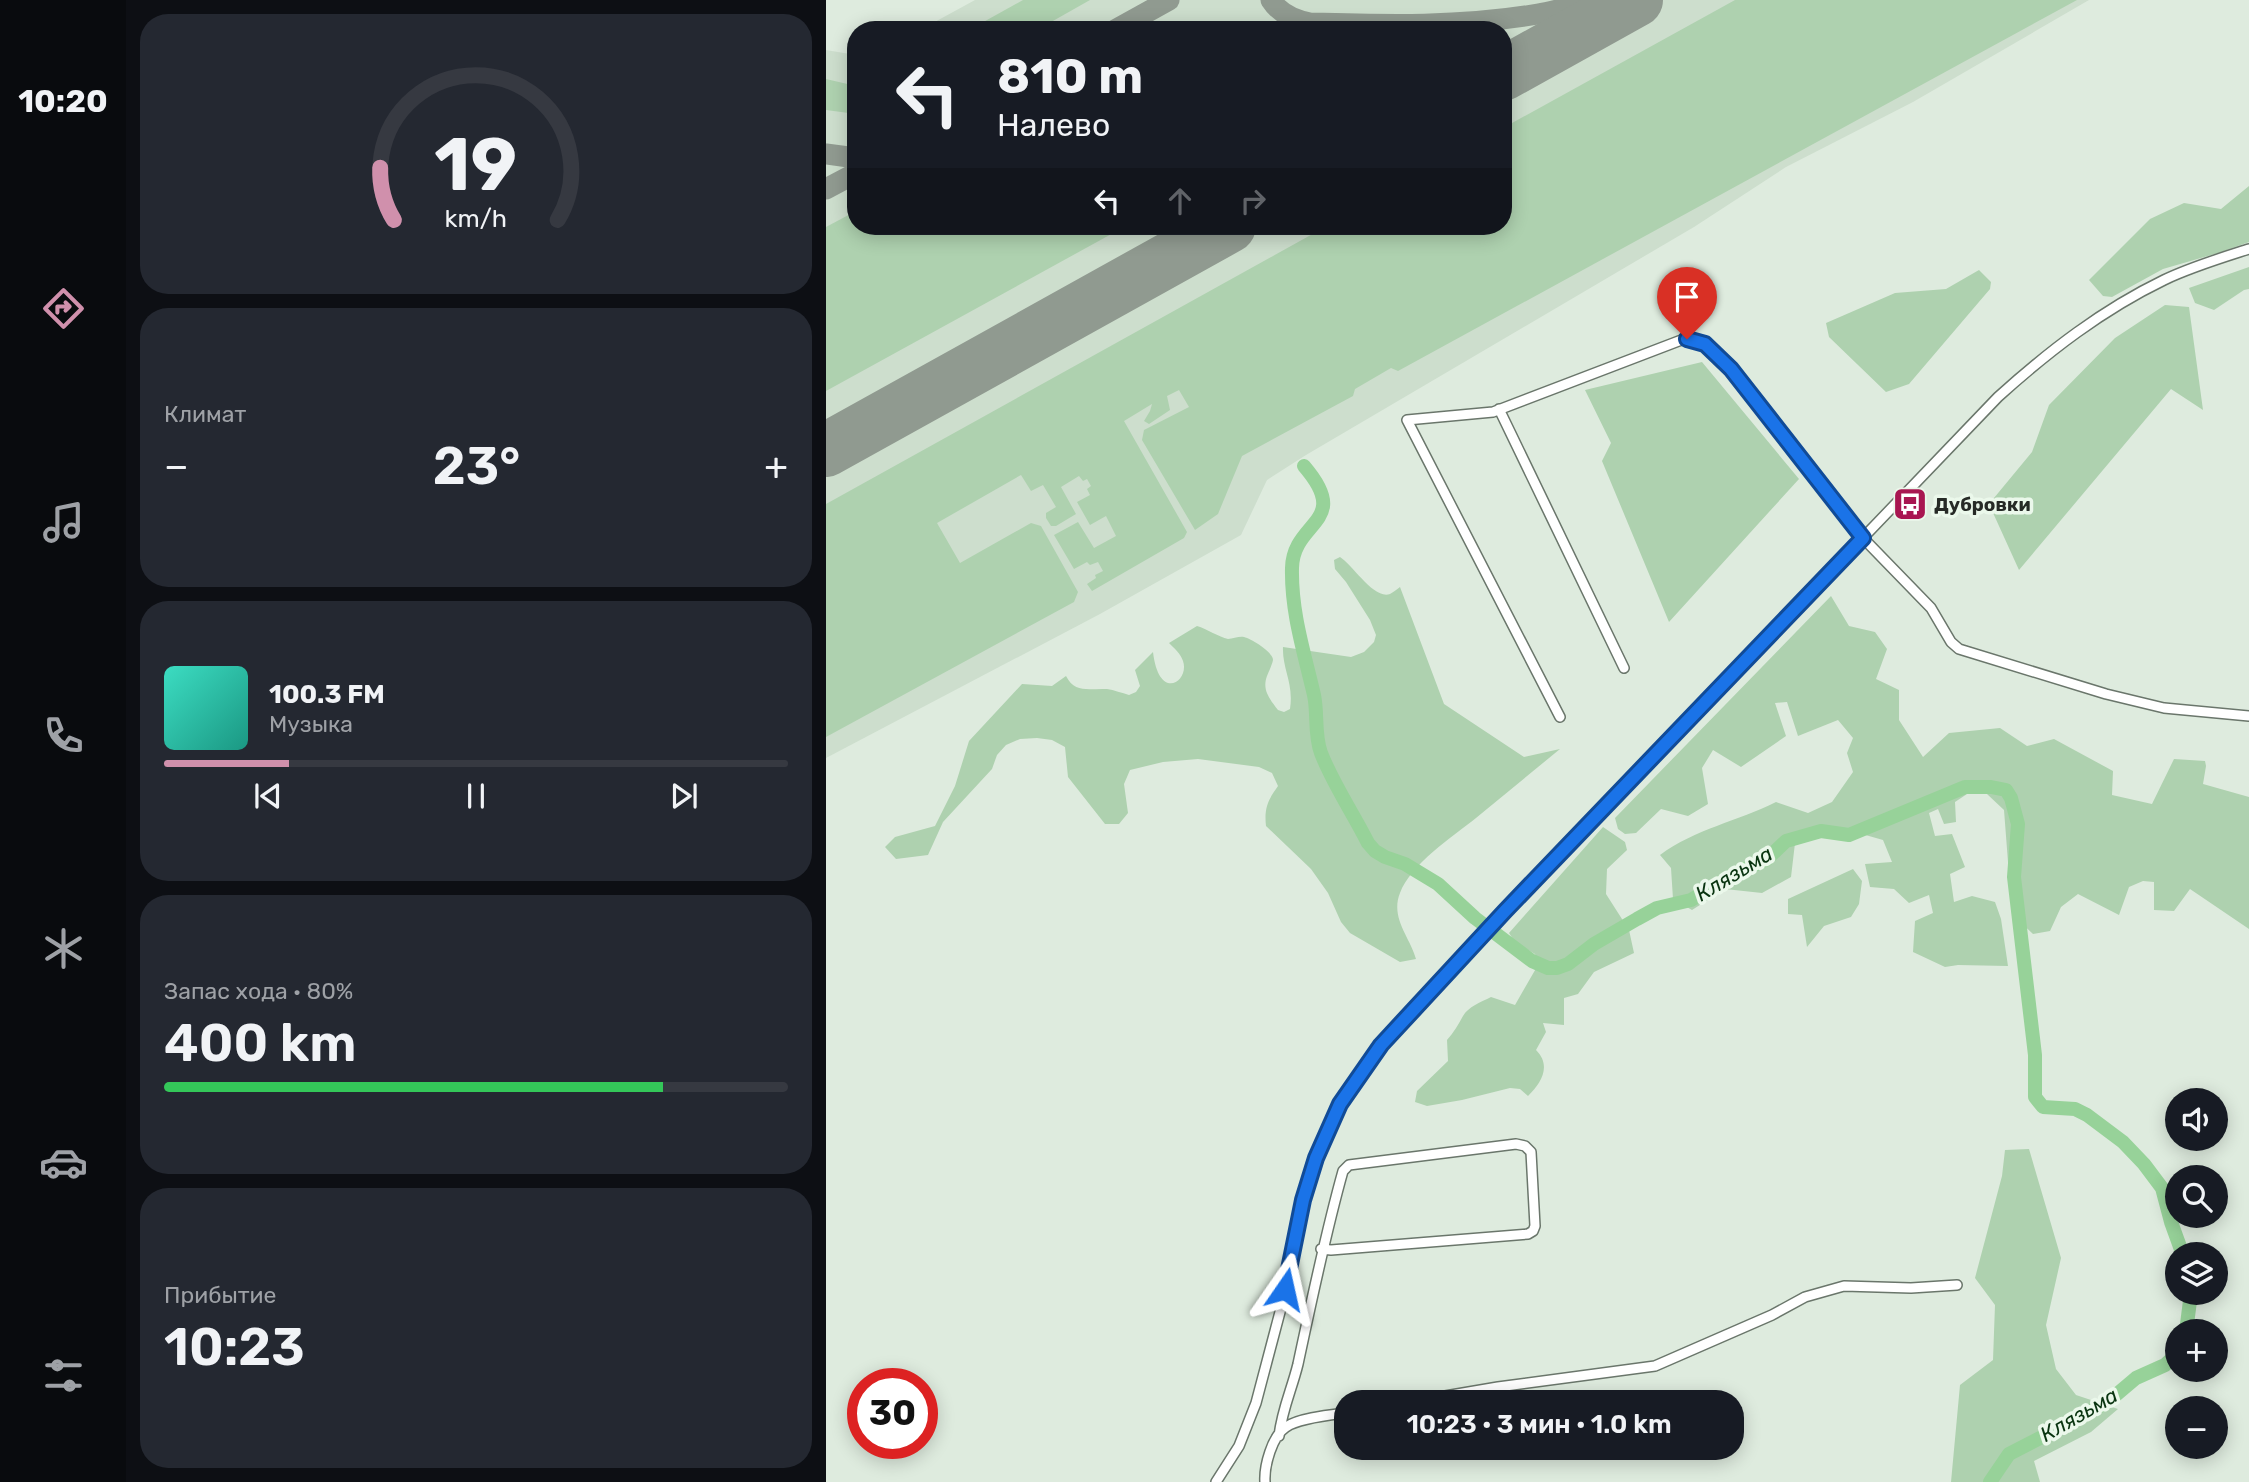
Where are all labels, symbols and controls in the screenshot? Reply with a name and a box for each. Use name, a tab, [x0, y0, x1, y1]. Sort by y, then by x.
text: 810 m	[997, 47, 1143, 105]
icon: left	[882, 49, 973, 140]
text: 10:20	[18, 82, 108, 120]
text: Налево	[997, 106, 1110, 144]
text: 19	[435, 122, 517, 208]
icon: left	[1088, 182, 1126, 220]
icon: ahead	[1161, 182, 1199, 220]
icon: right	[1234, 182, 1272, 220]
text: km/h	[445, 204, 507, 233]
pin	[1657, 267, 1717, 339]
icon: arrive	[1668, 278, 1706, 316]
icon: directions	[39, 284, 88, 333]
text: Климат	[164, 400, 246, 428]
text: 23°	[433, 435, 520, 497]
text: −	[164, 443, 189, 489]
text: +	[764, 443, 788, 489]
bus stop icon: Дубровки	[1891, 485, 1929, 523]
place label: Дубровки	[1934, 493, 2031, 516]
icon: music	[39, 498, 88, 547]
text: 100.3 FM	[269, 679, 385, 710]
text: Музыка	[269, 710, 353, 738]
icon: phone	[39, 711, 88, 760]
icon: previous	[249, 777, 287, 815]
icon: pause	[457, 777, 495, 815]
icon: next	[665, 777, 703, 815]
water label: Клязьма	[1691, 841, 1777, 906]
icon: climate	[39, 924, 88, 973]
text: Запас хода · 80%	[164, 977, 353, 1005]
text: 400 km	[164, 1012, 356, 1074]
map controls	[2165, 1088, 2228, 1459]
button: sound	[2165, 1088, 2228, 1151]
icon: car	[39, 1138, 88, 1187]
button: search	[2165, 1165, 2228, 1228]
button: layers	[2165, 1242, 2228, 1305]
position arrow	[1248, 1252, 1322, 1326]
text: Прибытие	[164, 1281, 276, 1309]
text: 10:23	[164, 1316, 305, 1378]
button: +	[2165, 1319, 2228, 1382]
icon: filters	[39, 1351, 88, 1400]
speed limit sign: 30	[847, 1368, 938, 1459]
water label: Клязьма	[2035, 1382, 2122, 1447]
button: −	[2165, 1396, 2228, 1459]
text: 10:23 · 3 мин · 1.0 km	[1406, 1409, 1672, 1440]

